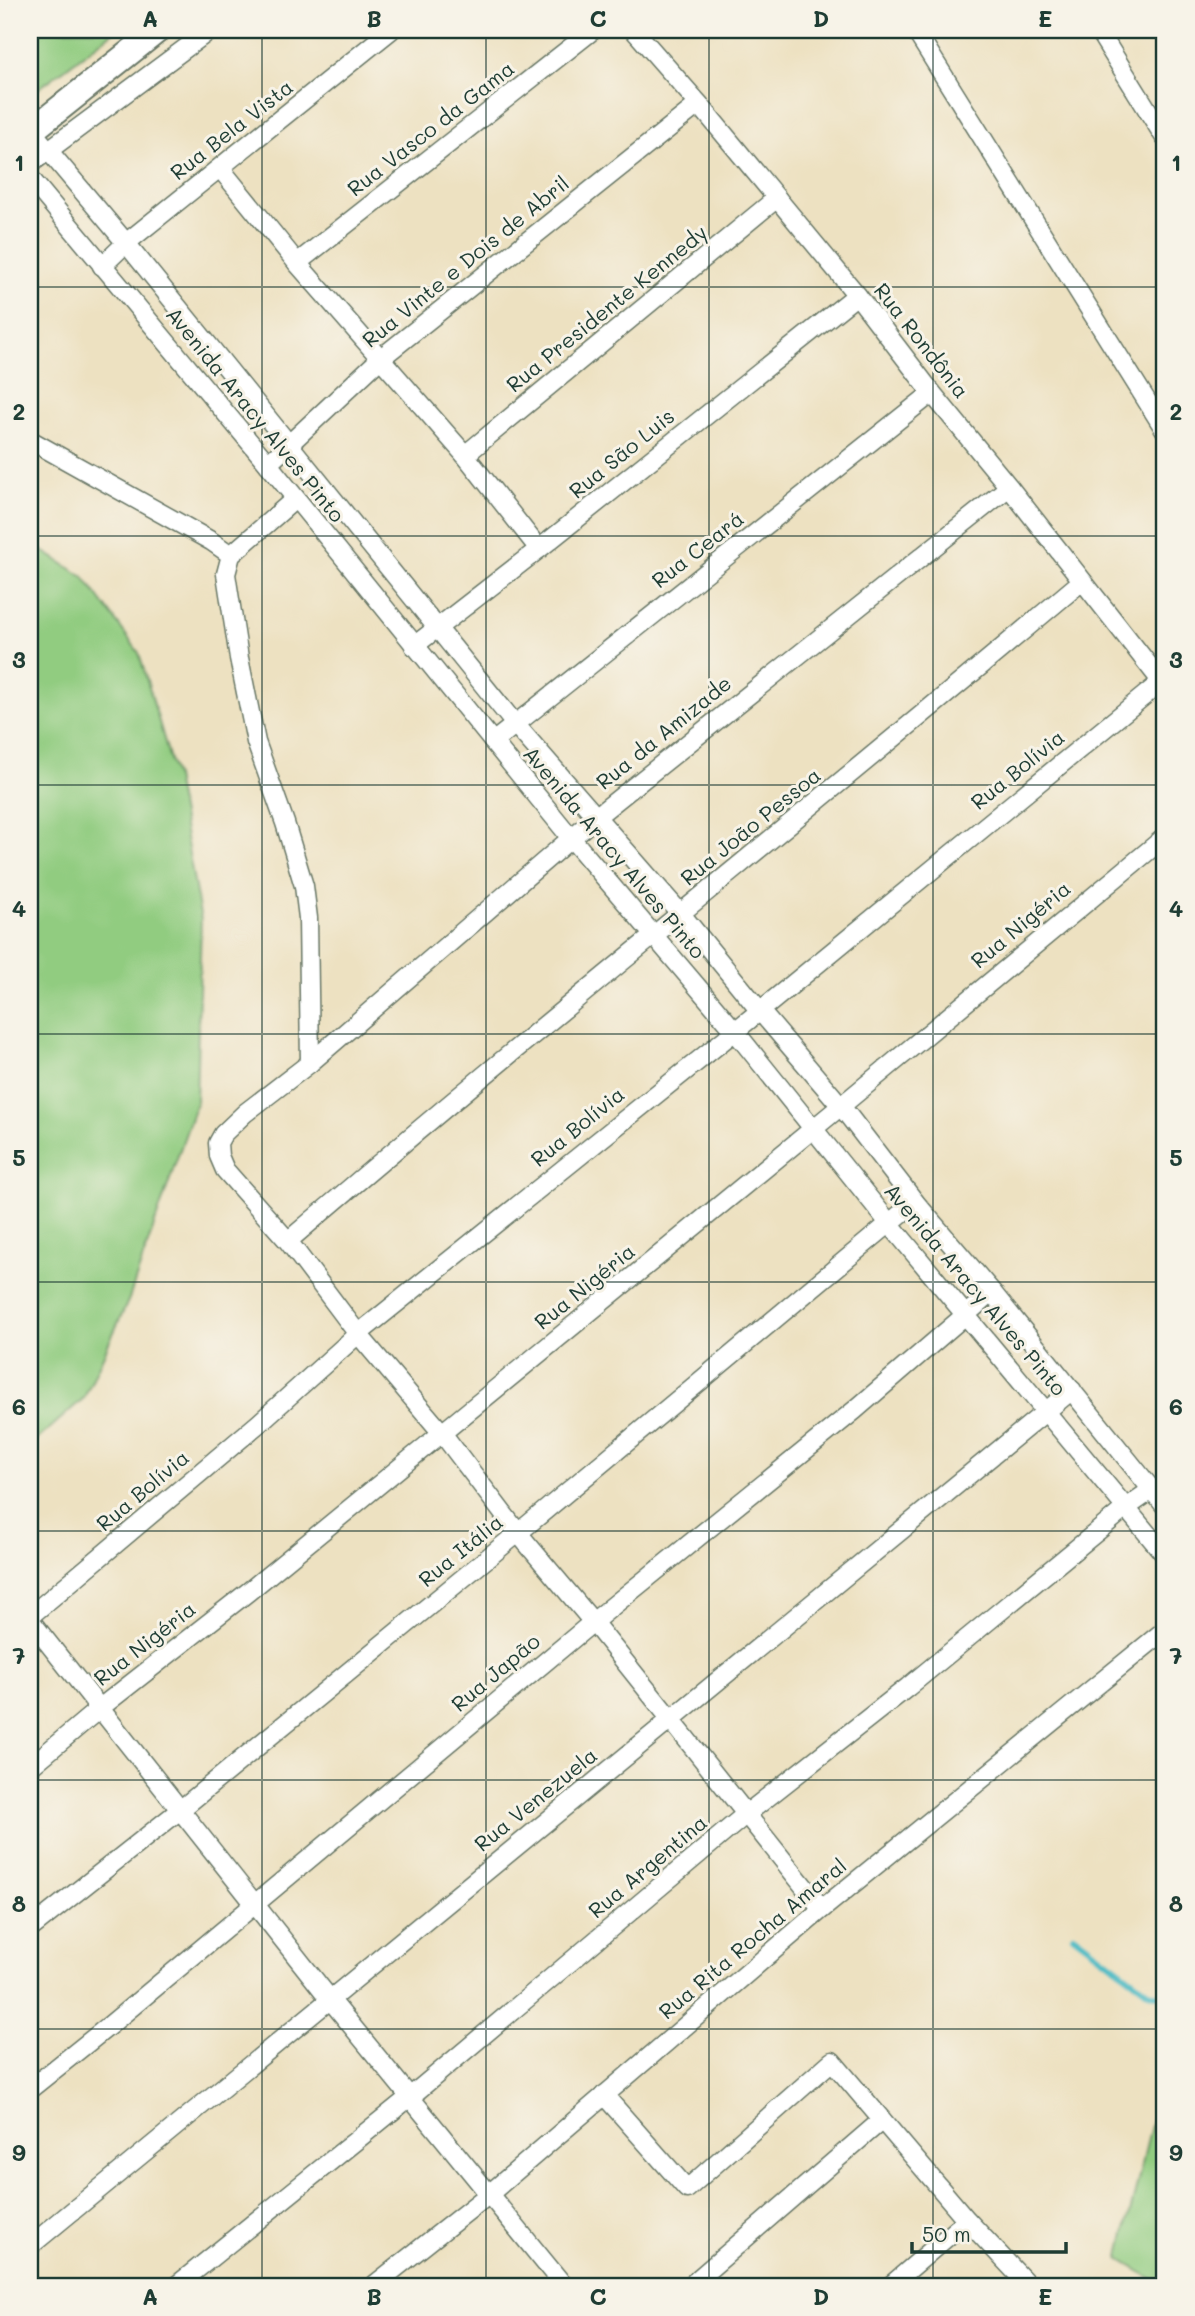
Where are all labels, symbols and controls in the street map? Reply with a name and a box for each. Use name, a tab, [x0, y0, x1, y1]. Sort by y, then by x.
text: A	[142, 3, 158, 33]
text: B	[366, 3, 382, 33]
text: C	[589, 3, 607, 33]
text: D	[813, 3, 829, 33]
text: E	[1038, 3, 1052, 33]
street label: Rua Vasco da Gama	[341, 54, 519, 201]
street label: Rua Bela Vista	[164, 73, 298, 185]
text: 1	[14, 147, 24, 177]
text: 1	[1171, 147, 1181, 177]
street label: Rua Vinte e Dois de Abril	[356, 169, 574, 353]
street label: Rua Presidente Kennedy	[500, 218, 712, 397]
street label: Rua Rondônia	[869, 277, 976, 403]
street label: Avenida Aracy Alves Pinto	[161, 301, 351, 527]
text: 2	[13, 396, 25, 426]
text: 2	[1170, 396, 1182, 426]
street label: Rua São Luis	[563, 402, 679, 504]
street label: Rua Ceará	[646, 504, 749, 593]
text: 3	[12, 644, 26, 674]
text: 3	[1169, 644, 1183, 674]
street label: Rua da Amizade	[590, 669, 736, 795]
street label: Rua Bolívia	[965, 723, 1069, 815]
street label: Avenida Aracy Alves Pinto	[518, 740, 712, 964]
street label: Rua João Pessoa	[674, 761, 826, 891]
street label: Rua Nigéria	[965, 874, 1075, 973]
text: 4	[12, 893, 26, 923]
text: 4	[1169, 893, 1183, 923]
street label: Rua Bolívia	[525, 1080, 629, 1172]
text: 5	[12, 1142, 26, 1172]
text: 5	[1169, 1142, 1183, 1172]
street label: Avenida Aracy Alves Pinto	[879, 1177, 1073, 1401]
street label: Rua Nigéria	[528, 1237, 640, 1335]
text: 6	[12, 1391, 26, 1421]
text: 6	[1169, 1391, 1183, 1421]
street label: Rua Bolívia	[90, 1443, 194, 1536]
street label: Rua Itália	[412, 1508, 508, 1592]
street label: Rua Nigéria	[88, 1595, 200, 1691]
street label: Rua Japão	[445, 1627, 545, 1717]
text: 7	[13, 1640, 26, 1670]
text: 7	[1170, 1640, 1183, 1670]
street label: Rua Venezuela	[468, 1741, 602, 1857]
street label: Rua Argentina	[582, 1808, 712, 1923]
street label: Rua Rita Rocha Amaral	[653, 1851, 851, 2024]
text: 8	[12, 1888, 26, 1918]
text: 8	[1169, 1888, 1183, 1918]
text: 9	[12, 2137, 26, 2167]
text: 9	[1169, 2137, 1183, 2167]
scale bar	[912, 2211, 1066, 2255]
text: 50 m	[922, 2220, 971, 2247]
text: A	[142, 2281, 158, 2311]
text: B	[366, 2281, 382, 2311]
text: C	[589, 2281, 607, 2311]
text: D	[813, 2281, 829, 2311]
text: E	[1038, 2281, 1052, 2311]

